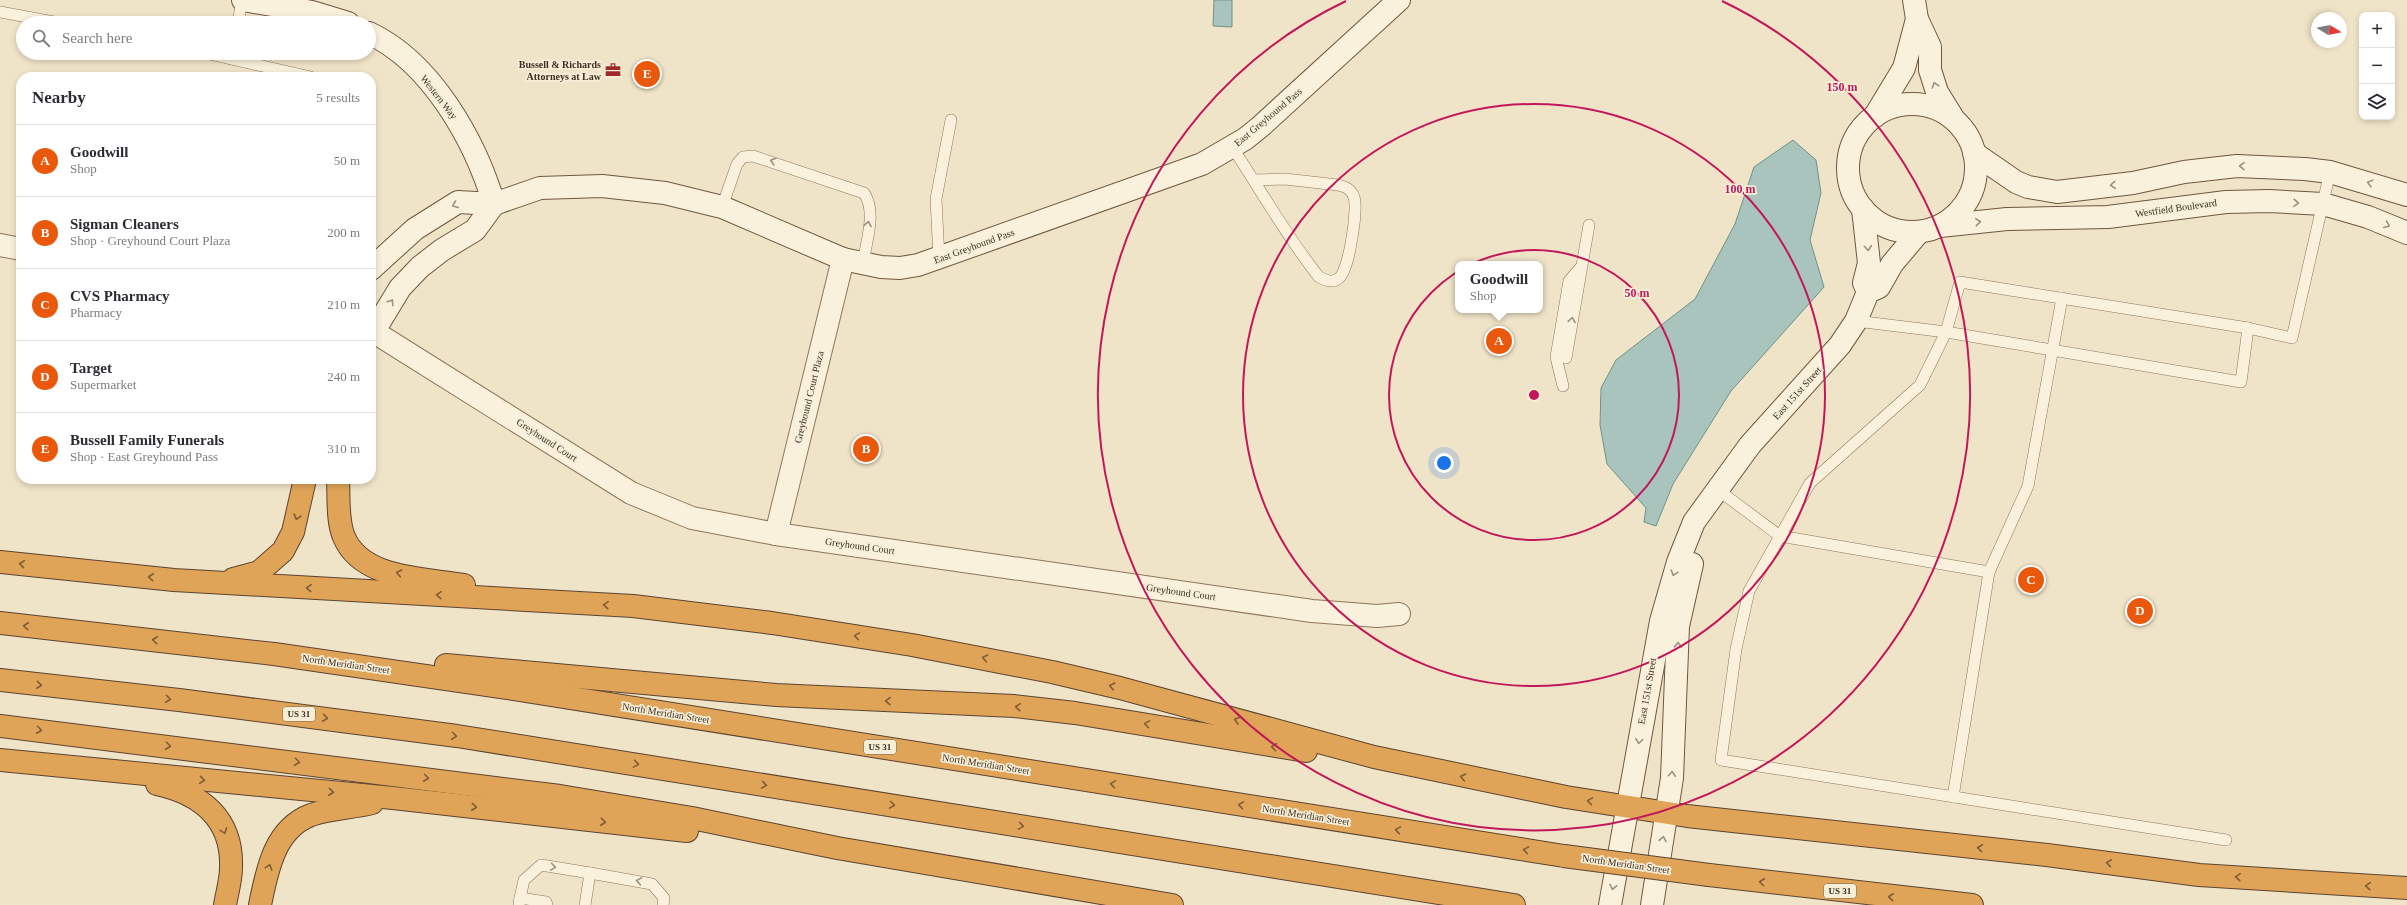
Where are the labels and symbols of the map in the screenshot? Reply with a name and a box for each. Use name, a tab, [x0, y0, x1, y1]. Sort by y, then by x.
north arrow	[2311, 12, 2347, 48]
place label: Bussell & Richards Attorneys at Law	[519, 59, 602, 82]
pin: E	[634, 59, 660, 89]
office icon: Bussell & Richards Attorneys at Law	[604, 61, 622, 79]
street label: Western Way	[418, 73, 460, 121]
text: 150 m	[1827, 80, 1858, 94]
one-way arrow	[1931, 82, 1940, 89]
street label: East Greyhound Pass	[1232, 85, 1304, 149]
one-way arrow	[769, 158, 776, 166]
one-way arrow	[2239, 162, 2245, 170]
one-way arrow	[2367, 179, 2374, 188]
one-way arrow	[2110, 181, 2116, 190]
text: 100 m	[1725, 182, 1756, 196]
street label: Westfield Boulevard	[2135, 197, 2217, 219]
one-way arrow	[2293, 198, 2299, 207]
one-way arrow	[452, 201, 459, 209]
one-way arrow	[1975, 218, 1982, 227]
one-way arrow	[2384, 220, 2391, 228]
one-way arrow	[864, 221, 872, 228]
street label: East Greyhound Pass	[932, 226, 1016, 266]
one-way arrow	[1864, 245, 1873, 251]
text: 50 m	[1625, 286, 1650, 300]
one-way arrow	[386, 299, 393, 306]
one-way arrow	[1567, 316, 1576, 323]
pin: A	[1486, 326, 1512, 356]
street label: Greyhound Court Plaza	[792, 349, 826, 444]
street label: East 151st Street	[1770, 364, 1824, 422]
centre of rings	[1527, 388, 1541, 402]
street label: Greyhound Court	[515, 416, 580, 464]
pin: B	[853, 434, 879, 464]
your location	[1434, 453, 1454, 473]
one-way arrow	[293, 513, 302, 520]
street label: Greyhound Court	[824, 536, 896, 556]
one-way arrow	[19, 560, 25, 569]
pin: C	[2018, 565, 2044, 595]
one-way arrow	[1670, 569, 1679, 576]
one-way arrow	[396, 570, 402, 578]
one-way arrow	[148, 573, 154, 582]
street label: Greyhound Court	[1145, 582, 1217, 602]
one-way arrow	[306, 584, 312, 593]
one-way arrow	[436, 591, 442, 600]
pin: D	[2127, 596, 2153, 626]
one-way arrow	[603, 600, 609, 609]
one-way arrow	[23, 621, 29, 630]
one-way arrow	[854, 632, 860, 641]
one-way arrow	[152, 636, 158, 645]
one-way arrow	[1673, 642, 1682, 648]
street label: North Meridian Street	[302, 652, 391, 676]
one-way arrow	[982, 654, 988, 663]
street label: East 151st Street	[1636, 657, 1658, 725]
one-way arrow	[36, 680, 42, 689]
one-way arrow	[1108, 683, 1115, 691]
one-way arrow	[165, 694, 171, 703]
one-way arrow	[885, 697, 891, 705]
street label: North Meridian Street	[622, 701, 711, 725]
one-way arrow	[1015, 703, 1021, 712]
road number: US 31	[283, 707, 315, 721]
one-way arrow	[322, 713, 328, 722]
one-way arrow	[1234, 716, 1241, 725]
one-way arrow	[1143, 720, 1150, 729]
one-way arrow	[36, 725, 42, 734]
one-way arrow	[451, 731, 457, 740]
one-way arrow	[1635, 738, 1644, 744]
road number: US 31	[864, 740, 896, 754]
one-way arrow	[165, 741, 171, 750]
one-way arrow	[1271, 743, 1278, 752]
street label: North Meridian Street	[942, 752, 1031, 776]
one-way arrow	[294, 757, 300, 766]
one-way arrow	[633, 759, 639, 768]
one-way arrow	[1667, 771, 1676, 777]
one-way arrow	[423, 773, 429, 782]
one-way arrow	[1459, 773, 1466, 781]
one-way arrow	[199, 775, 205, 784]
one-way arrow	[761, 780, 767, 789]
one-way arrow	[1110, 780, 1116, 789]
one-way arrow	[328, 788, 334, 797]
one-way arrow	[1587, 797, 1593, 806]
one-way arrow	[889, 801, 895, 809]
one-way arrow	[1238, 801, 1245, 810]
one-way arrow	[471, 803, 477, 812]
street label: North Meridian Street	[1262, 803, 1351, 827]
one-way arrow	[600, 817, 606, 826]
one-way arrow	[1018, 821, 1024, 830]
one-way arrow	[1394, 826, 1401, 834]
one-way arrow	[220, 827, 228, 834]
one-way arrow	[1658, 836, 1667, 842]
one-way arrow	[1977, 843, 1983, 852]
one-way arrow	[1523, 846, 1529, 855]
street label: North Meridian Street	[1582, 852, 1671, 876]
one-way arrow	[2106, 859, 2112, 868]
one-way arrow	[550, 862, 556, 871]
one-way arrow	[264, 864, 273, 871]
one-way arrow	[2235, 873, 2241, 882]
one-way arrow	[636, 878, 642, 886]
one-way arrow	[1759, 878, 1765, 887]
one-way arrow	[2365, 881, 2371, 890]
one-way arrow	[1610, 884, 1618, 890]
road number: US 31	[1824, 884, 1856, 898]
one-way arrow	[1888, 893, 1894, 902]

